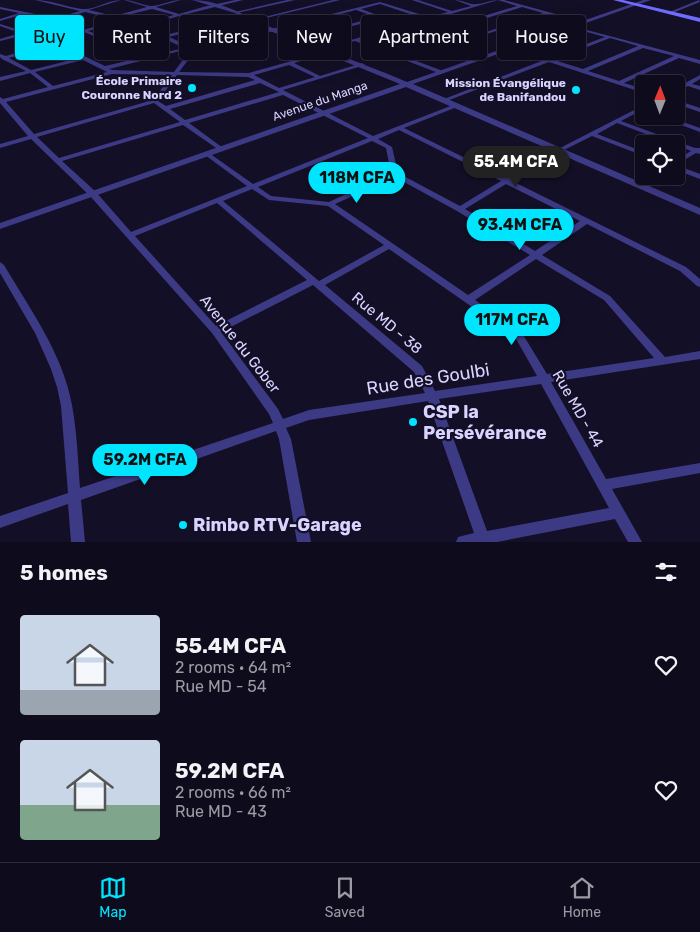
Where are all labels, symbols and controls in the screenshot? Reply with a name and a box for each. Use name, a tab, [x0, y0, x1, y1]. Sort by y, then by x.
chip: Buy	[15, 15, 84, 60]
chip: Rent	[94, 15, 169, 60]
chip: Filters	[179, 15, 268, 60]
chip: New	[278, 15, 351, 60]
chip: Apartment	[361, 15, 487, 60]
chip: House	[497, 15, 586, 60]
place label: École Primaire Couronne Nord 2	[81, 74, 182, 102]
north arrow	[635, 75, 685, 125]
map controls	[635, 75, 685, 185]
place label: Mission Évangélique de Banifandou	[445, 76, 566, 104]
street label: Avenue du Manga	[271, 78, 369, 124]
marker: École Primaire Couronne Nord 2	[186, 82, 198, 94]
marker: Mission Évangélique de Banifandou	[570, 84, 582, 96]
button: locate	[635, 135, 685, 185]
pin: 55.4M CFA	[459, 146, 573, 188]
text: 55.4M CFA	[474, 152, 558, 171]
pin: 118M CFA	[305, 162, 409, 204]
text: 118M CFA	[319, 168, 395, 187]
pin: 93.4M CFA	[463, 208, 577, 251]
text: 93.4M CFA	[478, 215, 562, 234]
street label: Rue MD - 38	[348, 288, 426, 358]
street label: Avenue du Gober	[196, 291, 284, 397]
pin: 117M CFA	[460, 304, 564, 346]
text: 117M CFA	[475, 310, 549, 329]
street label: Rue des Goulbi	[365, 358, 491, 400]
street label: Rue MD - 44	[549, 367, 607, 451]
place label: CSP la Persévérance	[423, 401, 547, 444]
marker: CSP la Persévérance	[407, 416, 419, 428]
pin: 59.2M CFA	[88, 444, 202, 486]
text: 59.2M CFA	[103, 450, 187, 469]
place label: Rimbo RTV-Garage	[193, 514, 362, 536]
marker: Rimbo RTV-Garage	[177, 519, 189, 531]
icon: filters	[652, 558, 680, 586]
text: 5 homes	[20, 560, 108, 585]
text: 55.4M CFA	[175, 633, 286, 658]
icon: home	[60, 635, 120, 695]
icon: heart	[652, 651, 680, 679]
text: 2 rooms · 64 m²	[175, 658, 291, 677]
text: Rue MD - 54	[175, 677, 267, 696]
text: 59.2M CFA	[175, 758, 284, 783]
icon: home	[60, 760, 120, 820]
icon: heart	[652, 776, 680, 804]
text: 2 rooms · 66 m²	[175, 783, 291, 802]
text: Rue MD - 43	[175, 802, 267, 821]
tab: Map	[99, 874, 127, 921]
tab: Saved	[325, 874, 365, 921]
tab: Home	[563, 874, 601, 921]

